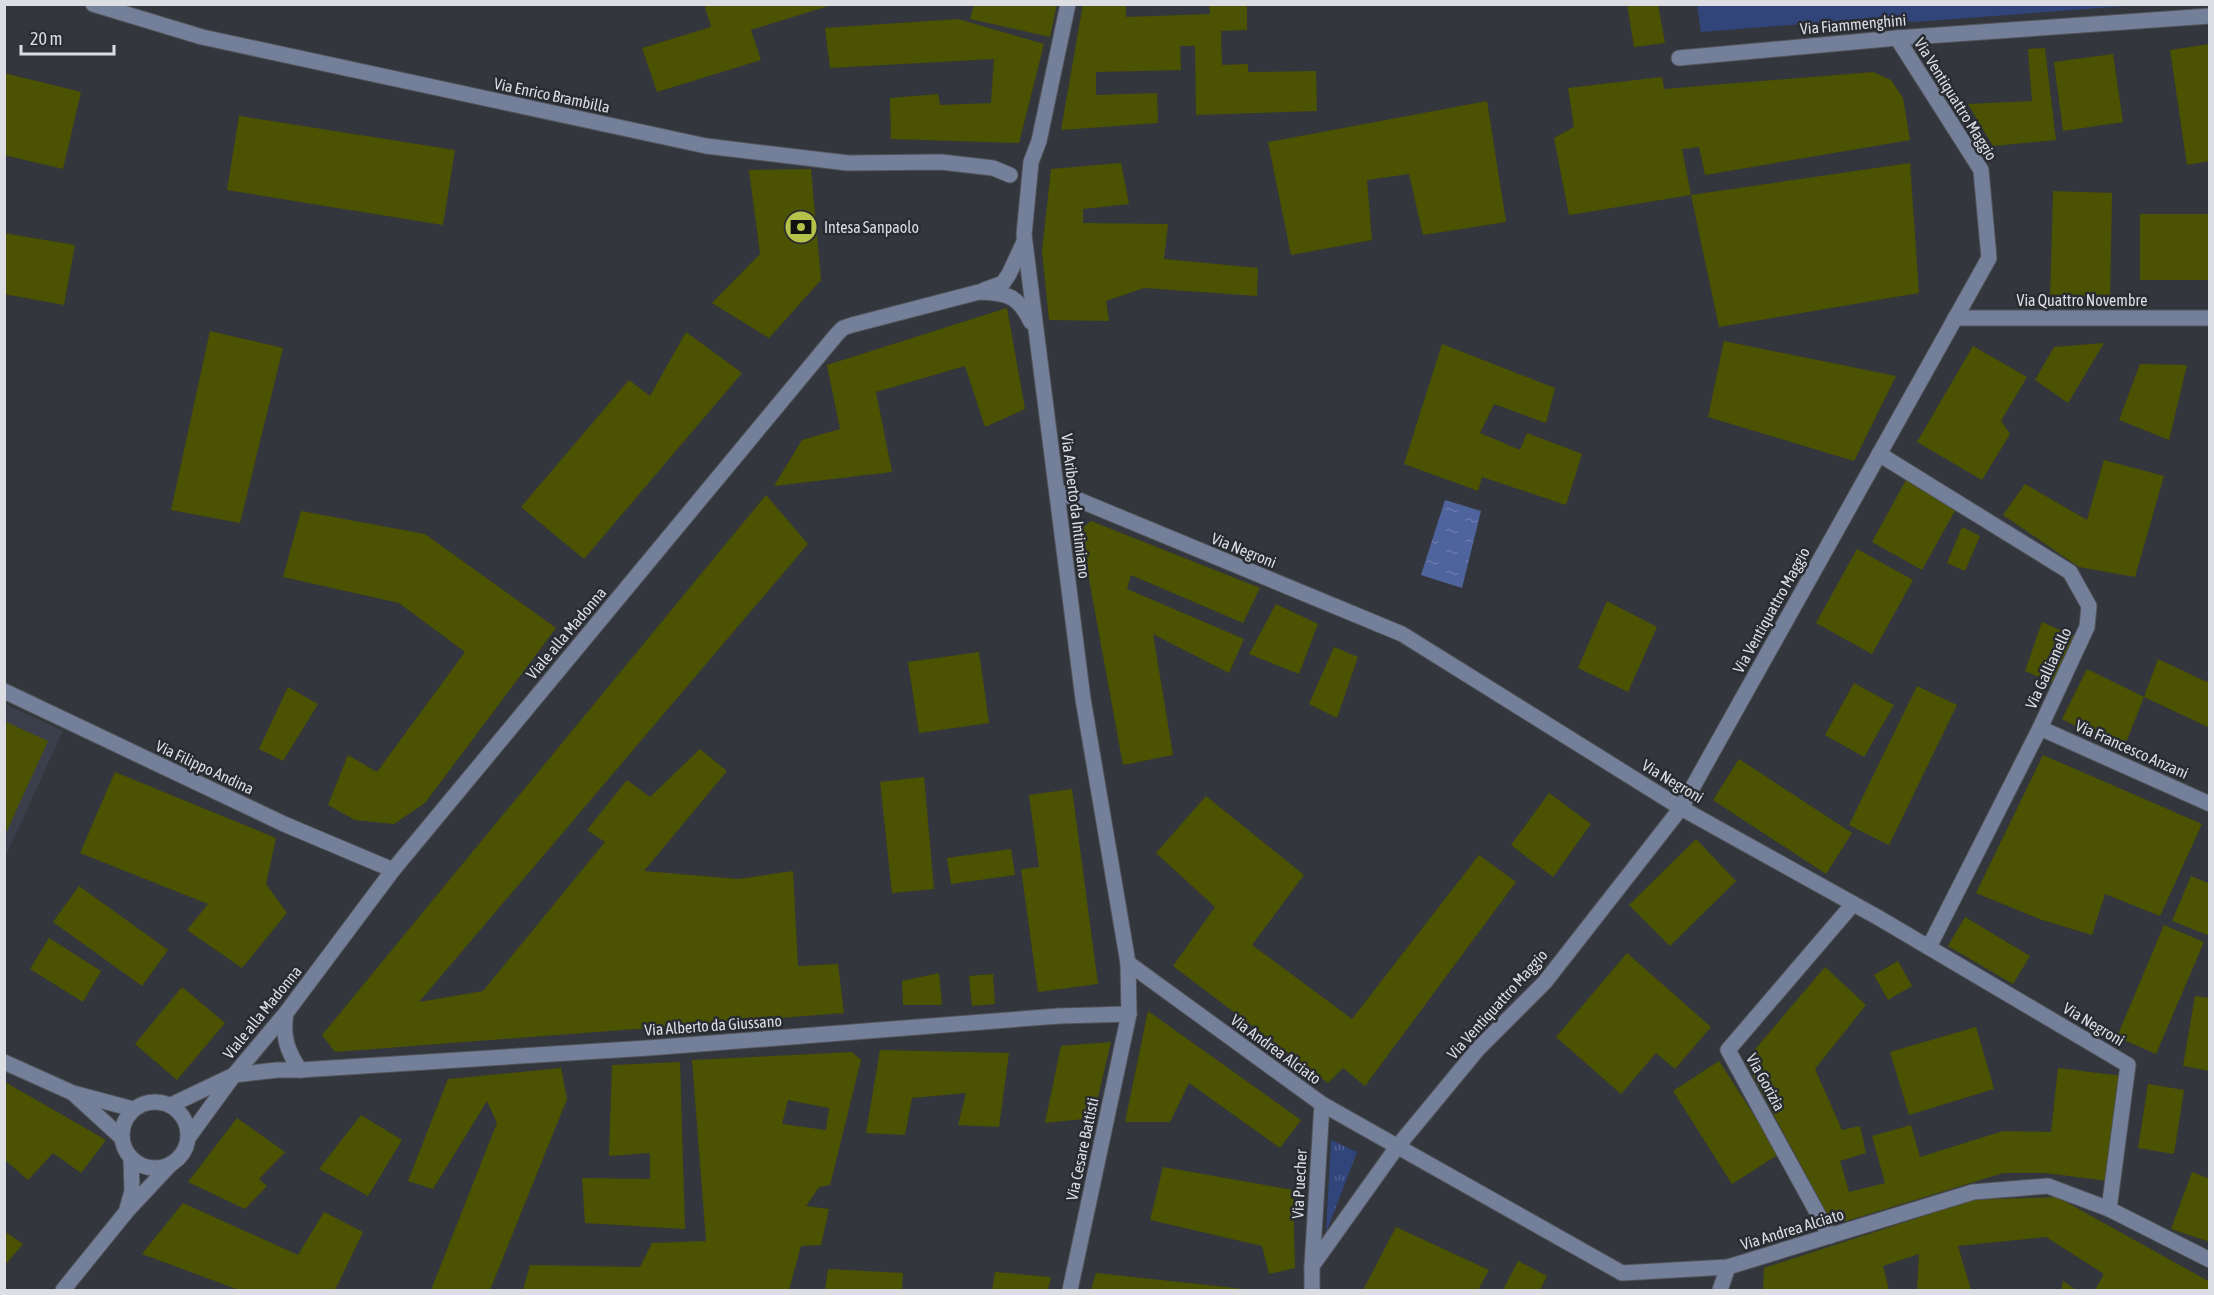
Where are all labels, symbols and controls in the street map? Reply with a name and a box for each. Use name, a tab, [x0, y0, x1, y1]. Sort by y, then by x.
street label: Via Fiammenghini	[1799, 10, 1907, 39]
scale bar	[21, 18, 114, 56]
text: 20 m	[30, 28, 62, 49]
street label: Via Ventiquattro Maggio	[1910, 34, 2001, 164]
street label: Via Enrico Brambilla	[492, 74, 612, 116]
bank icon: Intesa Sanpaolo	[783, 209, 819, 245]
place label: Intesa Sanpaolo	[824, 218, 919, 237]
street label: Via Quattro Novembre	[2017, 291, 2147, 309]
street label: Via Ariberto da Intimiano	[1058, 432, 1094, 580]
street label: Via Negroni	[1209, 529, 1279, 572]
street label: Via Ventiquattro Maggio	[1729, 544, 1814, 677]
street label: Viale alla Madonna	[522, 583, 610, 683]
street label: Via Gallianello	[2021, 625, 2075, 711]
street label: Via Francesco Anzani	[2073, 716, 2191, 782]
street label: Via Filippo Andina	[153, 736, 257, 798]
street label: Via Negroni	[1639, 756, 1707, 807]
street label: Via Ventiquattro Maggio	[1443, 946, 1552, 1063]
street label: Viale alla Madonna	[219, 962, 305, 1062]
street label: Via Negroni	[2060, 999, 2128, 1050]
street label: Via Andrea Alciato	[1227, 1010, 1325, 1088]
street label: Via Alberto da Giussano	[644, 1011, 782, 1039]
street label: Via Gorizia	[1743, 1050, 1789, 1114]
street label: Via Cesare Battisti	[1062, 1096, 1102, 1202]
street label: Via Puecher	[1288, 1149, 1310, 1219]
street label: Via Andrea Alciato	[1738, 1205, 1846, 1253]

